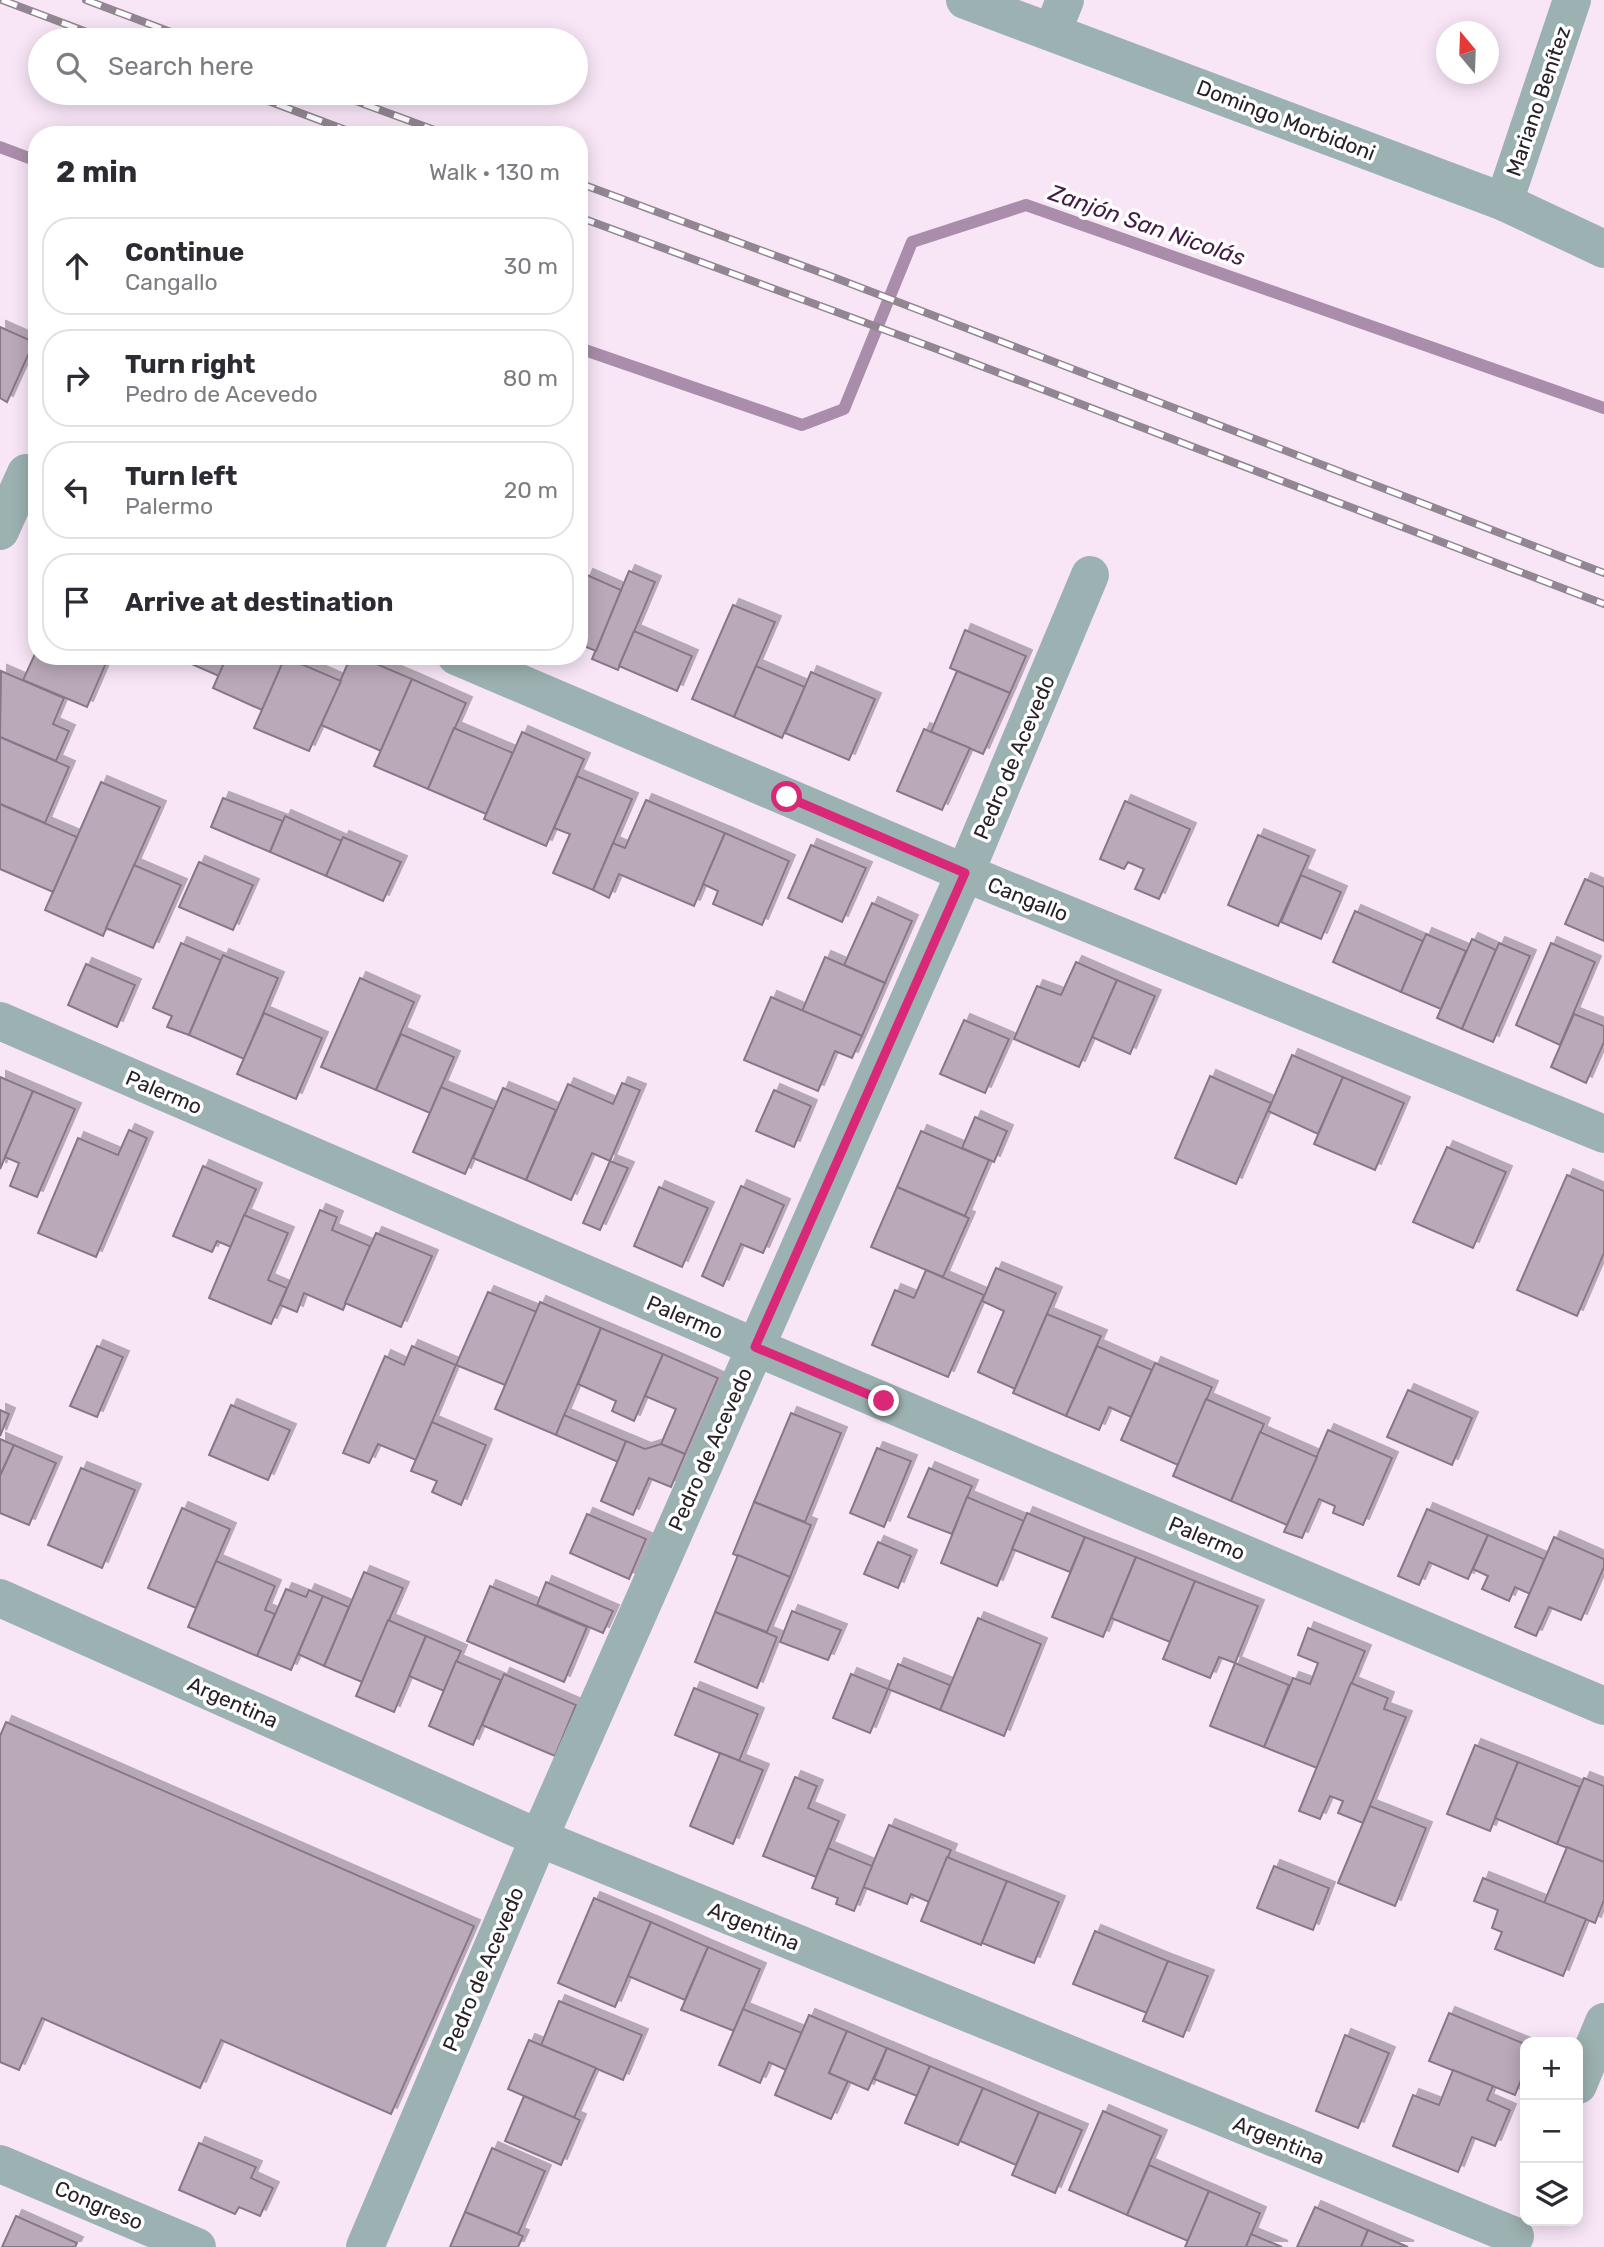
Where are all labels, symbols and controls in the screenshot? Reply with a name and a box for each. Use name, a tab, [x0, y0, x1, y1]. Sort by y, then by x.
north arrow	[1436, 21, 1499, 84]
street label: Mariano Benítez	[1501, 23, 1575, 179]
search box	[28, 28, 588, 105]
icon: search	[52, 48, 90, 86]
text: Search here	[108, 51, 254, 82]
street label: Domingo Morbidoni	[1193, 74, 1379, 166]
text: 2 min	[56, 154, 137, 190]
text: Walk · 130 m	[429, 158, 560, 186]
water label: Zanjón San Nicolás	[1044, 178, 1249, 272]
text: Continue	[125, 237, 244, 268]
icon: ahead	[58, 247, 96, 285]
text: 30 m	[503, 252, 558, 280]
text: Cangallo	[125, 268, 218, 296]
text: Turn right	[125, 349, 255, 380]
icon: right	[58, 359, 96, 397]
text: 80 m	[503, 364, 558, 392]
text: Pedro de Acevedo	[125, 380, 318, 408]
text: Turn left	[125, 461, 237, 492]
icon: left	[58, 471, 96, 509]
text: 20 m	[504, 476, 558, 504]
text: Palermo	[125, 492, 213, 520]
icon: arrive	[58, 583, 96, 621]
text: Arrive at destination	[125, 587, 393, 618]
street label: Pedro de Acevedo	[968, 671, 1060, 843]
route start	[771, 781, 802, 812]
street label: Cangallo	[984, 872, 1072, 926]
street label: Palermo	[122, 1065, 206, 1119]
street label: Palermo	[643, 1290, 727, 1344]
street label: Pedro de Acevedo	[663, 1364, 757, 1534]
route end	[868, 1385, 899, 1416]
street label: Palermo	[1165, 1511, 1249, 1565]
street label: Argentina	[184, 1671, 282, 1733]
street label: Pedro de Acevedo	[437, 1883, 529, 2055]
street label: Argentina	[705, 1896, 803, 1956]
map controls	[1520, 2037, 1583, 2226]
button: +	[1520, 2037, 1583, 2100]
button: −	[1520, 2100, 1583, 2163]
street label: Argentina	[1230, 2110, 1328, 2170]
button: layers	[1520, 2163, 1583, 2226]
street label: Congreso	[51, 2175, 147, 2235]

